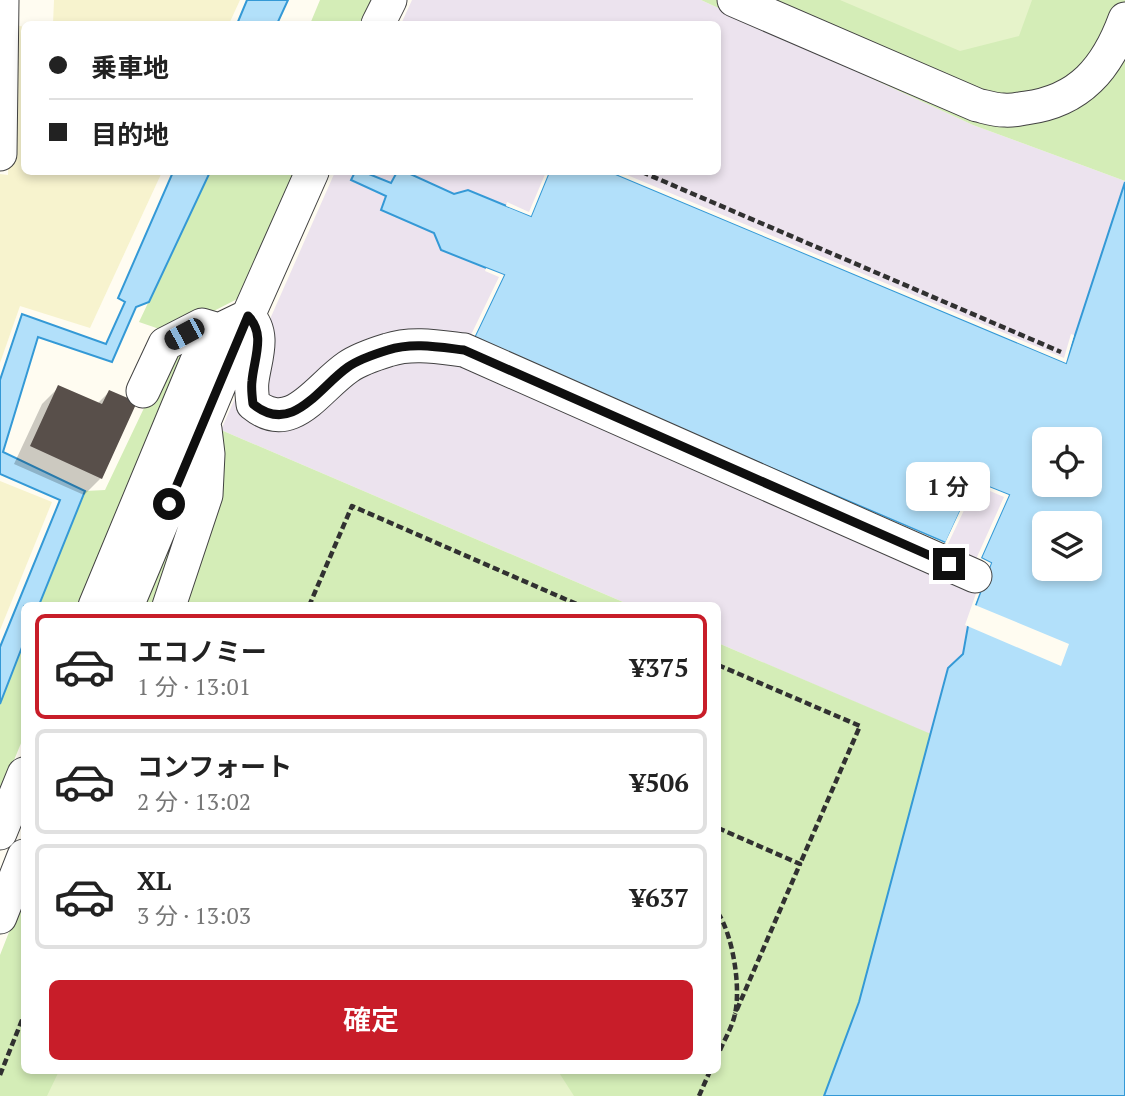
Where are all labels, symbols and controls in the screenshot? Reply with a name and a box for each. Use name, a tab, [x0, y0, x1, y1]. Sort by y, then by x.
text: 乗車地	[91, 50, 169, 84]
text: 目的地	[91, 117, 169, 151]
car	[161, 315, 208, 353]
map controls	[1032, 427, 1102, 581]
button: locate	[1032, 427, 1102, 497]
callout: 1 分	[907, 462, 991, 512]
text: 1 分	[927, 471, 969, 502]
route start	[153, 488, 185, 520]
button: layers	[1032, 511, 1102, 581]
route end	[933, 548, 965, 580]
text: エコノミー	[137, 634, 267, 668]
icon: car	[53, 635, 116, 698]
text: ¥375	[630, 650, 689, 684]
text: 1 分 · 13:01	[137, 671, 251, 702]
text: コンフォート	[137, 749, 292, 783]
icon: car	[53, 750, 116, 813]
text: ¥506	[630, 765, 689, 799]
text: 2 分 · 13:02	[137, 786, 251, 817]
text: XL	[137, 863, 171, 897]
icon: car	[53, 865, 116, 928]
text: ¥637	[630, 880, 689, 914]
text: 3 分 · 13:03	[137, 900, 251, 931]
button: 確定	[49, 980, 693, 1060]

